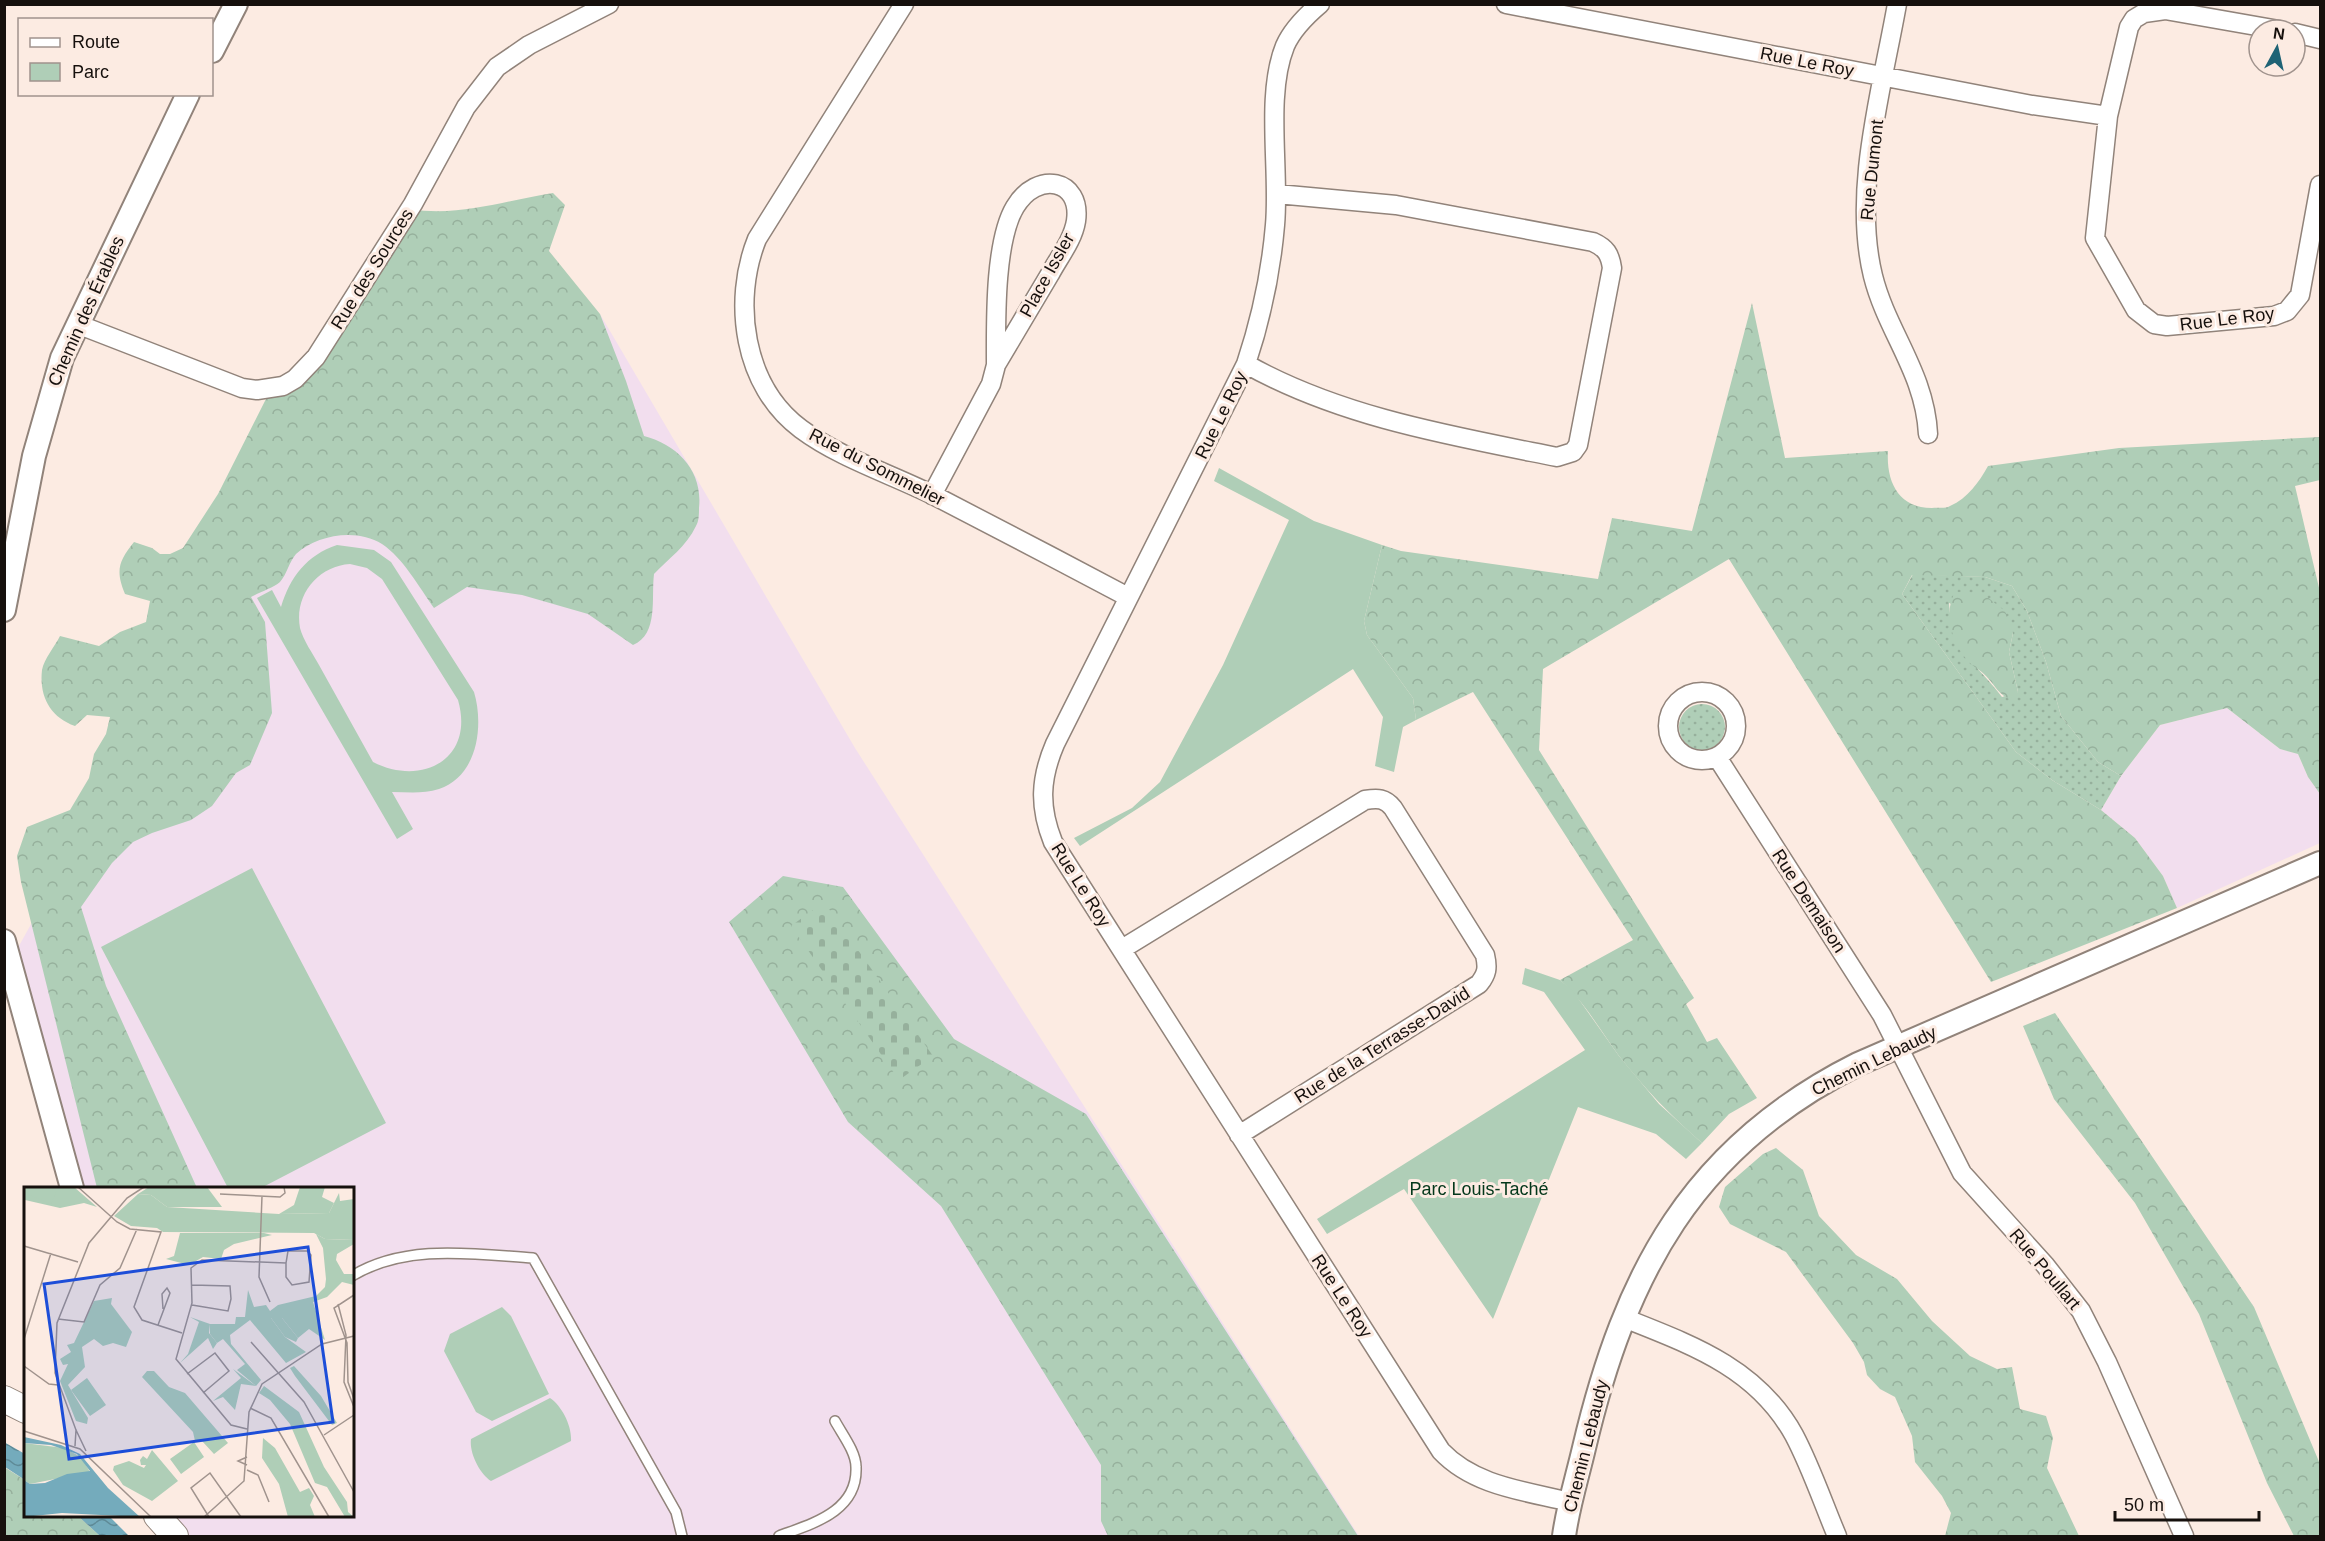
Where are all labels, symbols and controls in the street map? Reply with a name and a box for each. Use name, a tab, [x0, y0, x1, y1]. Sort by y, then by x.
legend	[18, 18, 213, 96]
north arrow	[2247, 18, 2307, 78]
text: N	[2272, 24, 2286, 43]
text: Route	[72, 32, 120, 52]
street label: Rue Le Roy	[1758, 43, 1856, 81]
text: Parc	[72, 62, 109, 82]
street label: Rue Dumont	[1857, 119, 1887, 221]
street label: Rue des Sources	[327, 205, 417, 333]
street label: Place Issler	[1016, 229, 1078, 321]
street label: Chemin des Érables	[44, 233, 128, 389]
street label: Rue Le Roy	[2179, 303, 2275, 335]
street label: Rue Le Roy	[1191, 368, 1251, 462]
street label: Rue du Sommelier	[806, 424, 948, 510]
street label: Rue Le Roy	[1047, 839, 1115, 931]
street label: Rue Demaison	[1768, 846, 1850, 956]
street label: Rue de la Terrasse-David	[1291, 983, 1473, 1107]
street label: Chemin Lebaudy	[1808, 1022, 1940, 1100]
park label: Parc Louis-Taché	[1409, 1179, 1549, 1199]
inset map	[24, 1187, 354, 1517]
street label: Rue Poullart	[2006, 1225, 2084, 1313]
street label: Rue Le Roy	[1308, 1251, 1376, 1341]
street label: Chemin Lebaudy	[1560, 1378, 1612, 1514]
scale bar	[2115, 1484, 2259, 1522]
text: 50 m	[2124, 1495, 2164, 1515]

